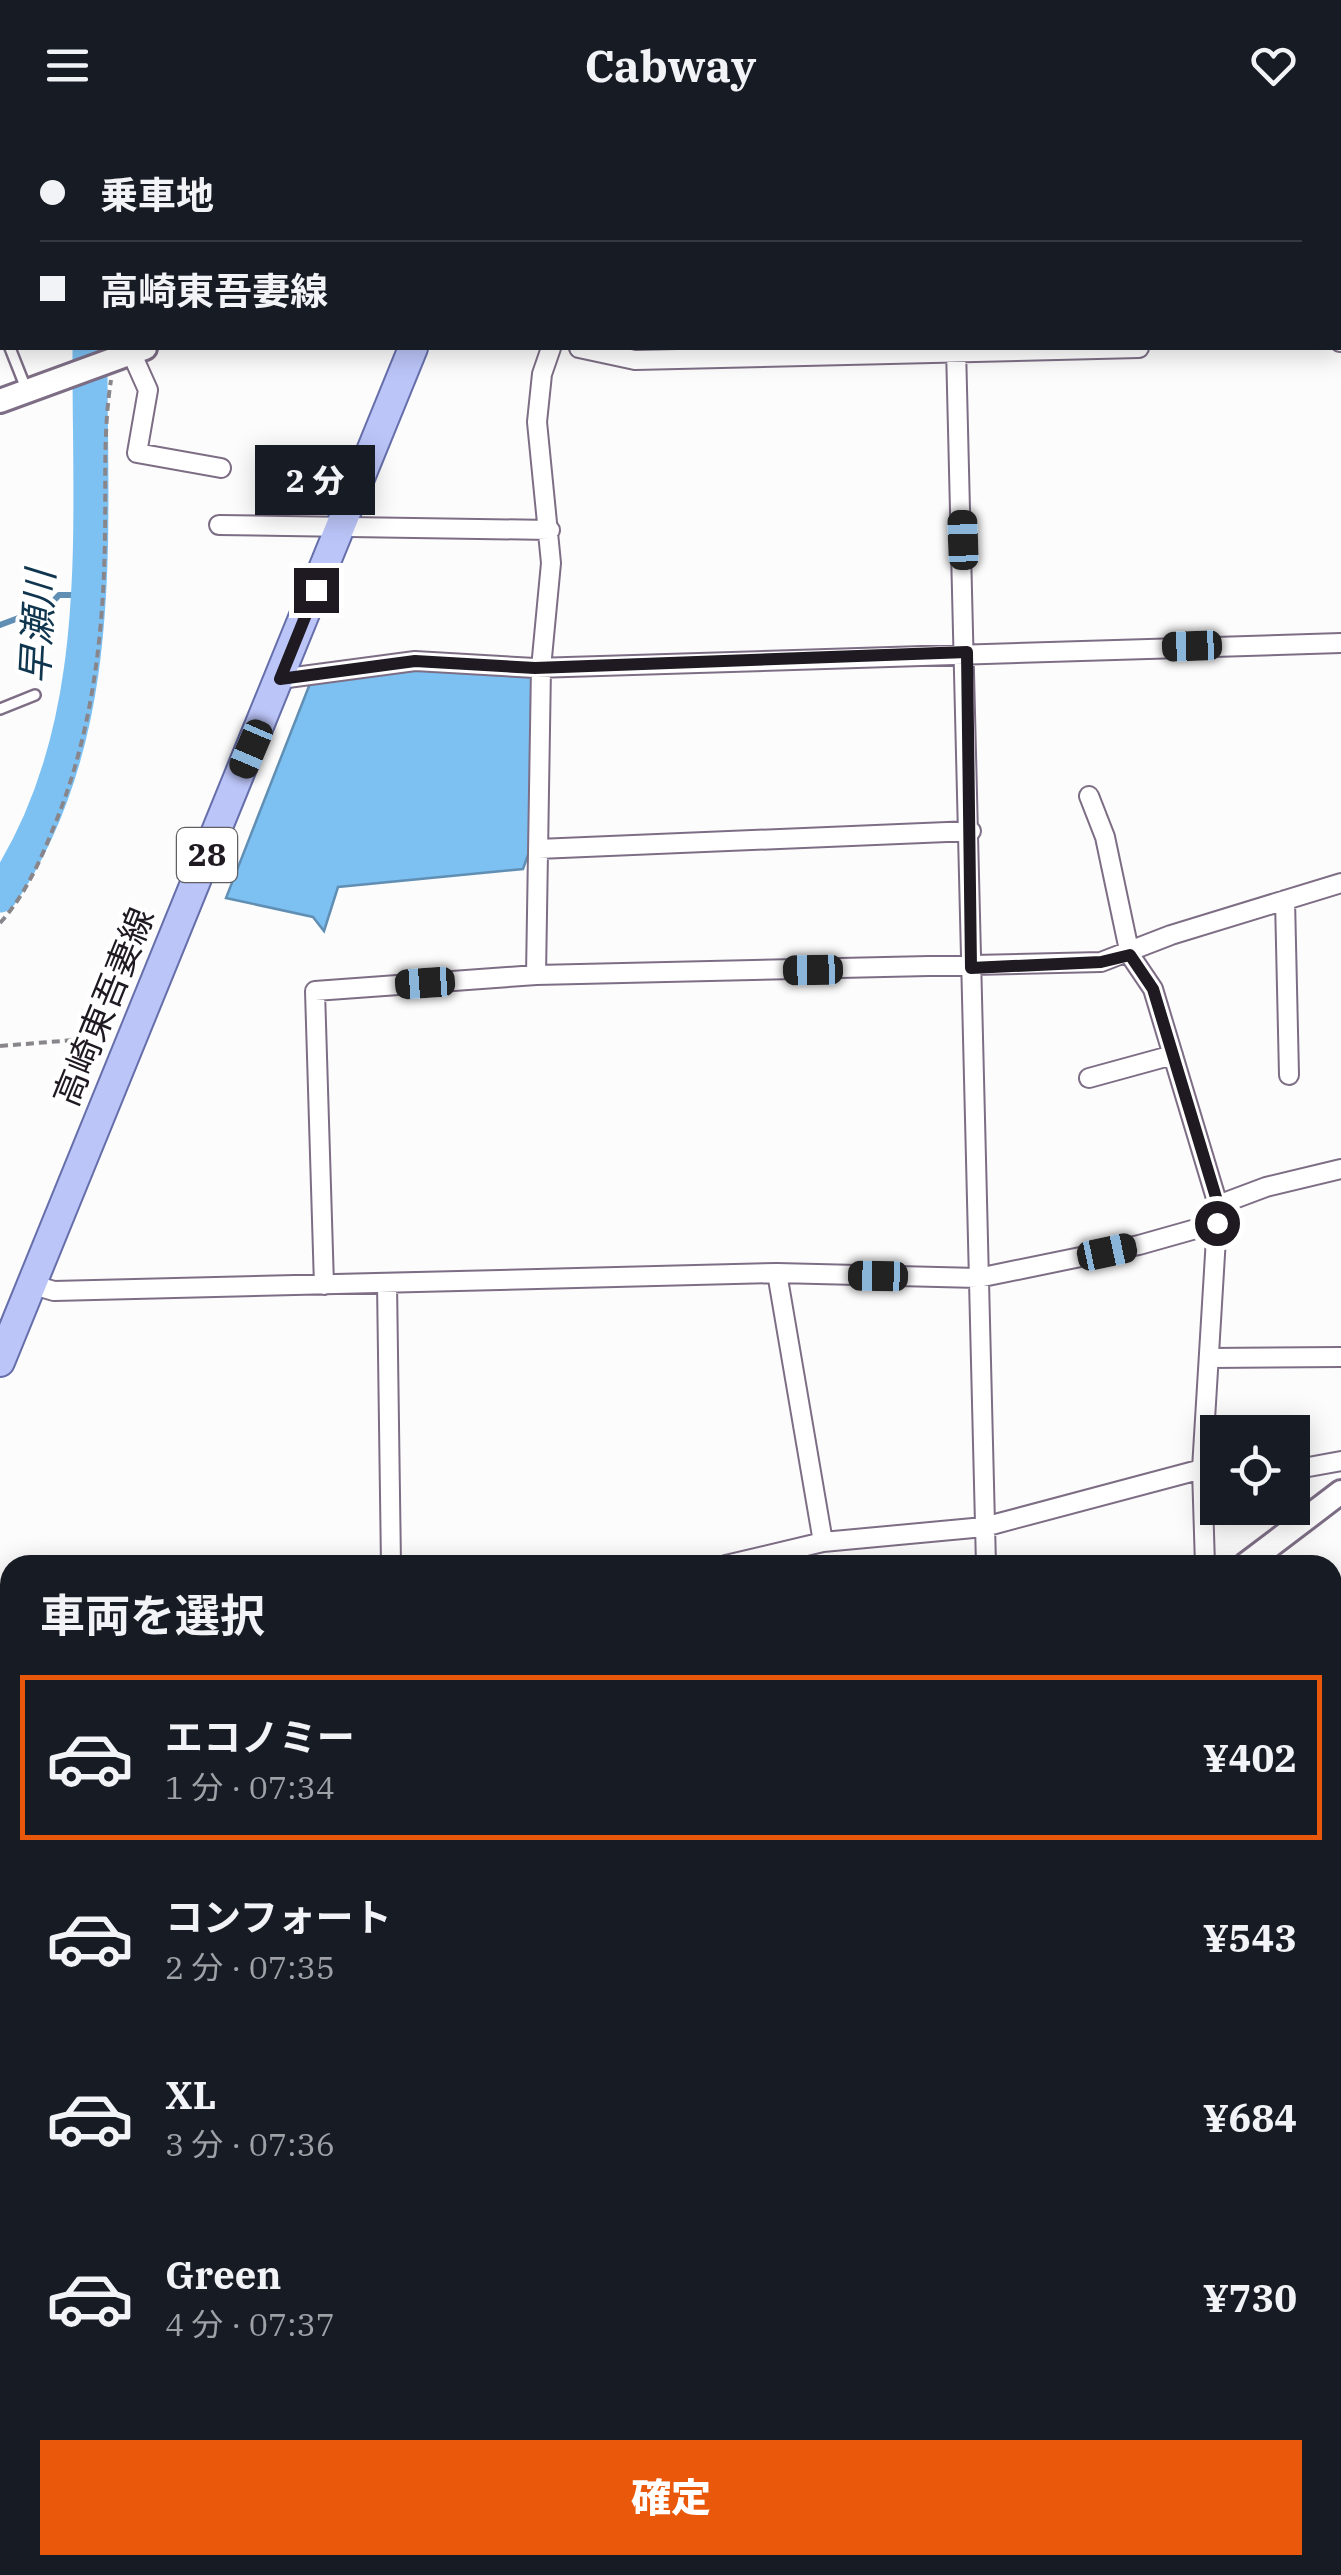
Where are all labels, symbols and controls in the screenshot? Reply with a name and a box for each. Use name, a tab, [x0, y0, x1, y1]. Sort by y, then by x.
text: Cabway	[585, 36, 756, 94]
icon: menu	[40, 38, 95, 93]
icon: heart	[1246, 38, 1301, 93]
text: 乗車地	[100, 170, 214, 219]
text: 高崎東吾妻線	[100, 266, 328, 315]
callout: 2 分	[256, 445, 376, 515]
text: 2 分	[286, 459, 344, 501]
car	[947, 509, 979, 571]
water label: 早瀬川	[9, 565, 64, 685]
route end	[294, 568, 339, 613]
car	[1161, 630, 1223, 662]
car	[225, 716, 277, 782]
road number: 28	[177, 828, 237, 882]
street label: 高崎東吾妻線	[42, 901, 164, 1113]
car	[783, 954, 843, 986]
car	[394, 966, 456, 1000]
route start	[1195, 1201, 1240, 1246]
car	[1075, 1231, 1139, 1273]
car	[848, 1260, 908, 1292]
map controls	[1200, 1415, 1310, 1525]
button: locate	[1200, 1415, 1310, 1525]
text: 車両を選択	[40, 1586, 265, 1644]
text: エコノミー	[165, 1712, 355, 1761]
icon: car	[45, 1713, 135, 1803]
text: ¥402	[1203, 1733, 1297, 1782]
text: 1 分 · 07:34	[165, 1766, 335, 1808]
text: コンフォート	[165, 1892, 392, 1941]
icon: car	[45, 1893, 135, 1983]
text: ¥543	[1203, 1913, 1297, 1962]
text: 2 分 · 07:35	[165, 1946, 335, 1988]
text: XL	[165, 2070, 216, 2119]
icon: car	[45, 2073, 135, 2163]
text: ¥684	[1203, 2093, 1297, 2142]
text: 3 分 · 07:36	[165, 2123, 335, 2165]
text: Green	[165, 2250, 281, 2299]
icon: car	[45, 2253, 135, 2343]
text: ¥730	[1203, 2273, 1297, 2322]
text: 4 分 · 07:37	[165, 2303, 335, 2345]
button: 確定	[40, 2440, 1302, 2555]

